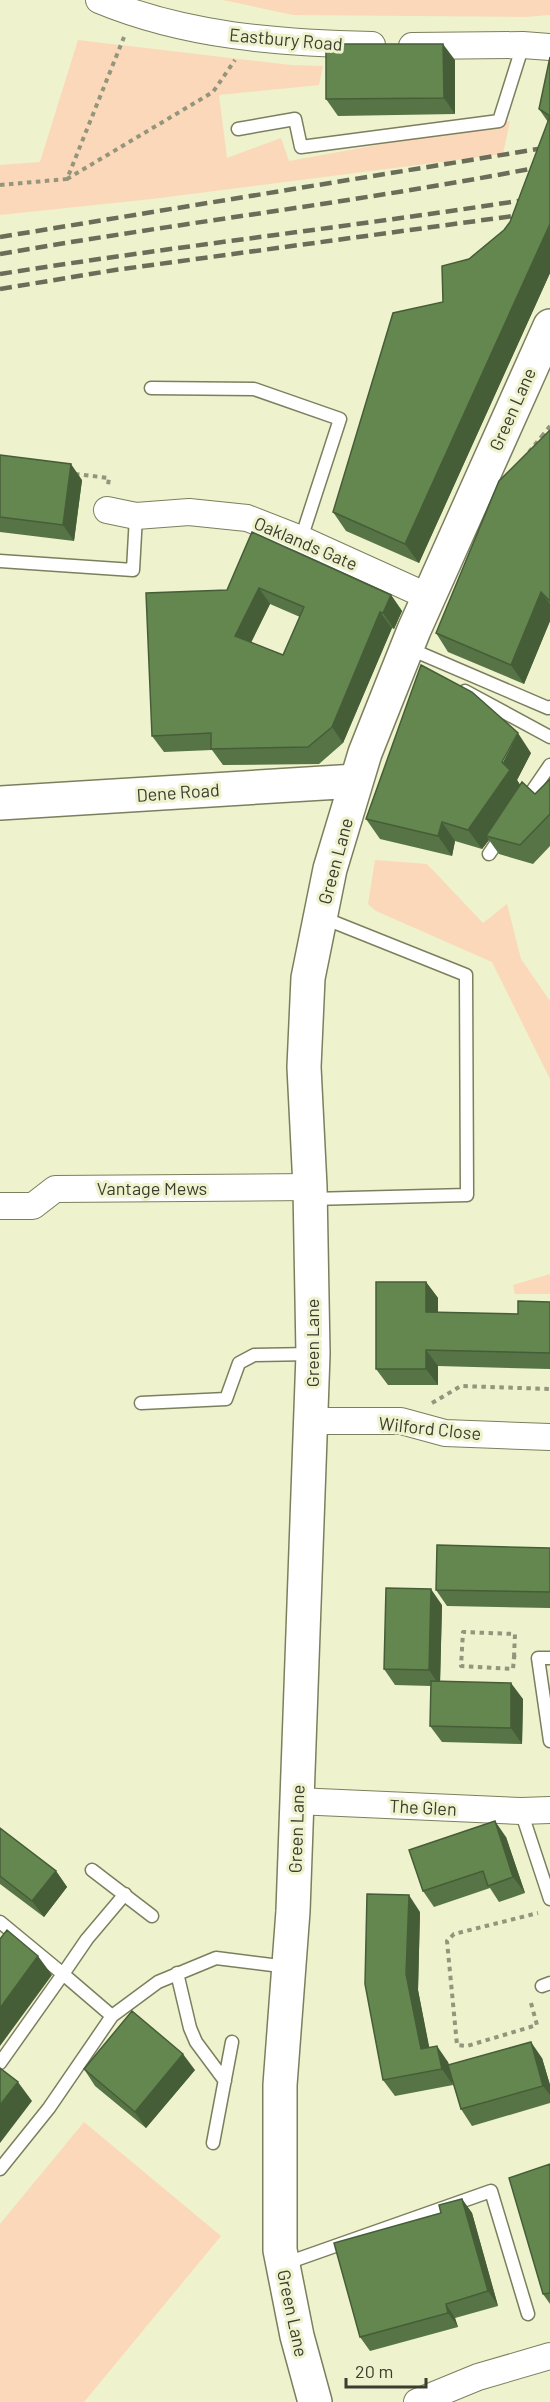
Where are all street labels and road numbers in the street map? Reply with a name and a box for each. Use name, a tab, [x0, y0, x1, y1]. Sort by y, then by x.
street label: Eastbury Road	[228, 23, 344, 55]
street label: Green Lane	[484, 364, 540, 454]
street label: Oaklands Gate	[251, 511, 361, 575]
street label: Dene Road	[136, 778, 220, 806]
street label: Green Lane	[313, 815, 357, 907]
street label: Vantage Mews	[97, 1177, 207, 1199]
street label: Green Lane	[301, 1299, 323, 1387]
street label: Wilford Close	[378, 1412, 482, 1444]
street label: Green Lane	[283, 1784, 309, 1874]
street label: The Glen	[389, 1794, 457, 1820]
street label: Green Lane	[273, 2267, 313, 2359]

